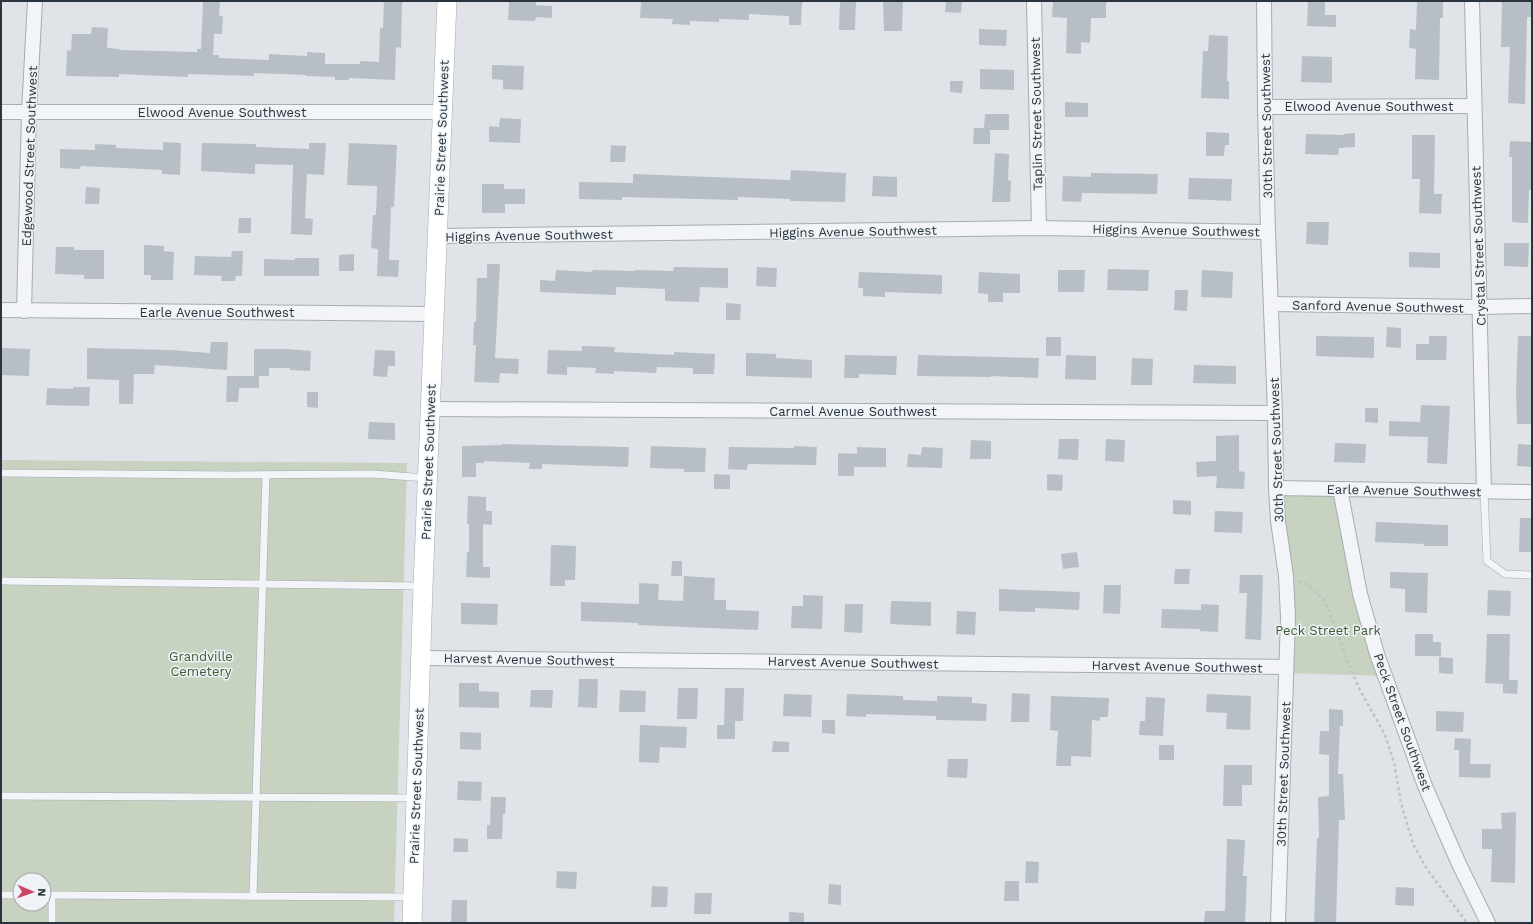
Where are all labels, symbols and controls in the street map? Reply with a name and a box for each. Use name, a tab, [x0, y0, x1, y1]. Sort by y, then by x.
street label: Taplin Street Southwest	[1028, 37, 1045, 191]
street label: 30th Street Southwest	[1258, 53, 1275, 199]
street label: Prairie Street Southwest	[431, 59, 452, 216]
street label: Edgewood Street Southwest	[19, 65, 40, 247]
street label: Elwood Avenue Southwest	[1285, 99, 1454, 114]
street label: Elwood Avenue Southwest	[138, 105, 307, 120]
street label: Crystal Street Southwest	[1468, 165, 1489, 326]
street label: Higgins Avenue Southwest	[1092, 222, 1260, 239]
street label: Higgins Avenue Southwest	[769, 223, 937, 240]
street label: Higgins Avenue Southwest	[445, 227, 613, 244]
street label: Sanford Avenue Southwest	[1292, 298, 1465, 316]
street label: Earle Avenue Southwest	[140, 305, 295, 320]
street label: 30th Street Southwest	[1266, 377, 1287, 523]
street label: Prairie Street Southwest	[418, 383, 439, 540]
street label: Carmel Avenue Southwest	[769, 404, 937, 419]
street label: Earle Avenue Southwest	[1326, 482, 1482, 499]
park label: Peck Street Park	[1275, 623, 1381, 638]
park label: Grandville Cemetery	[169, 649, 233, 679]
street label: Harvest Avenue Southwest	[443, 651, 615, 669]
street label: Peck Street Southwest	[1371, 651, 1435, 794]
street label: Harvest Avenue Southwest	[767, 654, 939, 672]
street label: Harvest Avenue Southwest	[1091, 658, 1263, 676]
street label: 30th Street Southwest	[1273, 701, 1294, 847]
street label: Prairie Street Southwest	[406, 707, 427, 864]
north arrow	[12, 872, 52, 912]
text: N	[35, 888, 48, 897]

